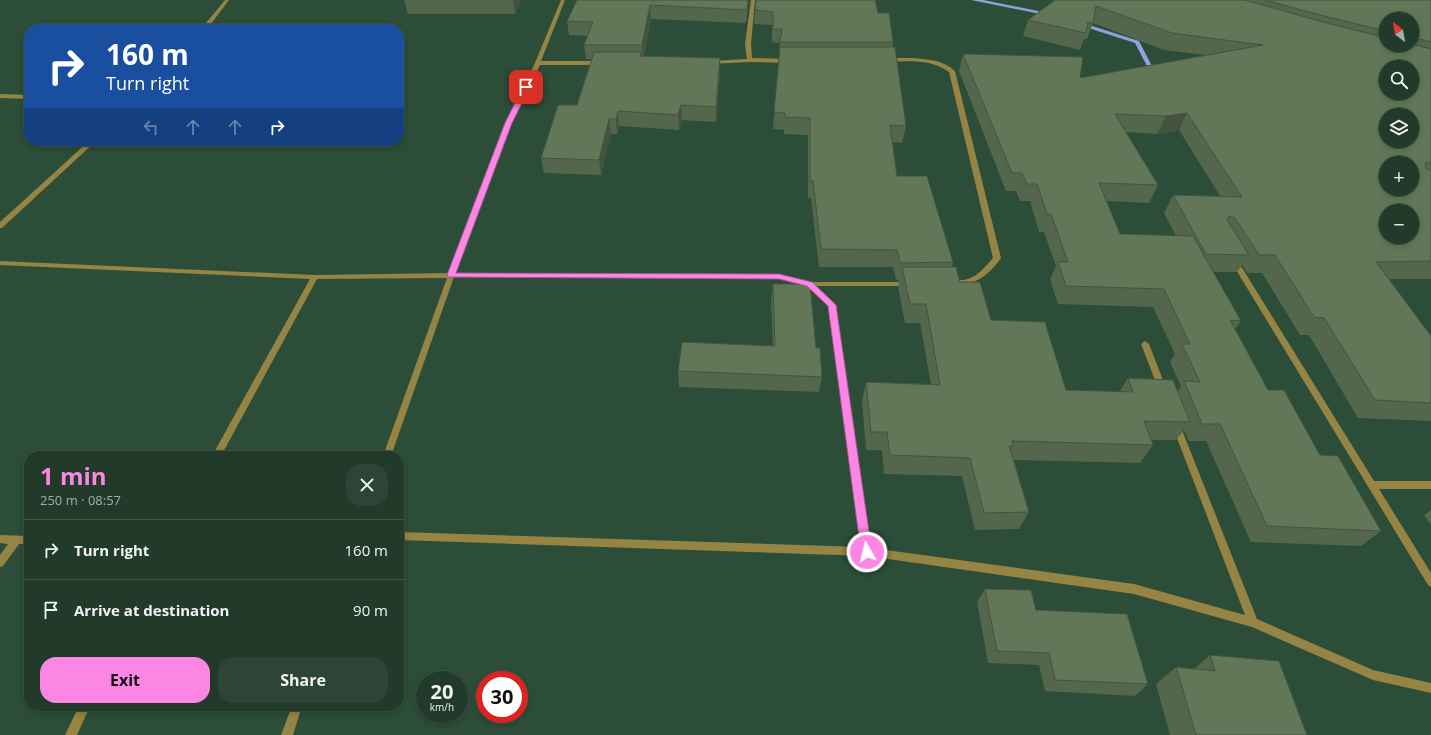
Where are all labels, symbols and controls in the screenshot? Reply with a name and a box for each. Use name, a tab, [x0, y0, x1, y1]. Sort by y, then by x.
north arrow	[1379, 12, 1419, 52]
map controls	[1379, 12, 1419, 244]
text: 160 m	[106, 35, 189, 73]
icon: right	[40, 40, 92, 92]
button: search	[1379, 60, 1419, 100]
pin	[509, 70, 543, 104]
text: Turn right	[106, 71, 189, 95]
icon: arrive	[515, 76, 537, 98]
button: layers	[1379, 108, 1419, 148]
icon: left	[140, 116, 162, 138]
icon: ahead	[182, 116, 204, 138]
icon: ahead	[224, 116, 246, 138]
icon: right	[266, 116, 288, 138]
button: +	[1379, 156, 1419, 196]
button: −	[1379, 204, 1419, 244]
text: 1 min	[40, 459, 107, 492]
button: close	[346, 464, 388, 506]
text: 250 m · 08:57	[40, 491, 121, 509]
position arrow	[846, 531, 888, 573]
icon: right	[40, 539, 62, 561]
text: Turn right	[74, 540, 149, 560]
text: 160 m	[344, 540, 388, 560]
icon: arrive	[40, 599, 62, 621]
text: Arrive at destination	[74, 600, 229, 620]
text: 90 m	[353, 600, 388, 620]
button: Exit	[40, 657, 210, 703]
button: Share	[218, 657, 388, 703]
speed limit sign: 30	[476, 671, 528, 723]
text: 20	[431, 678, 453, 705]
text: km/h	[430, 700, 454, 714]

